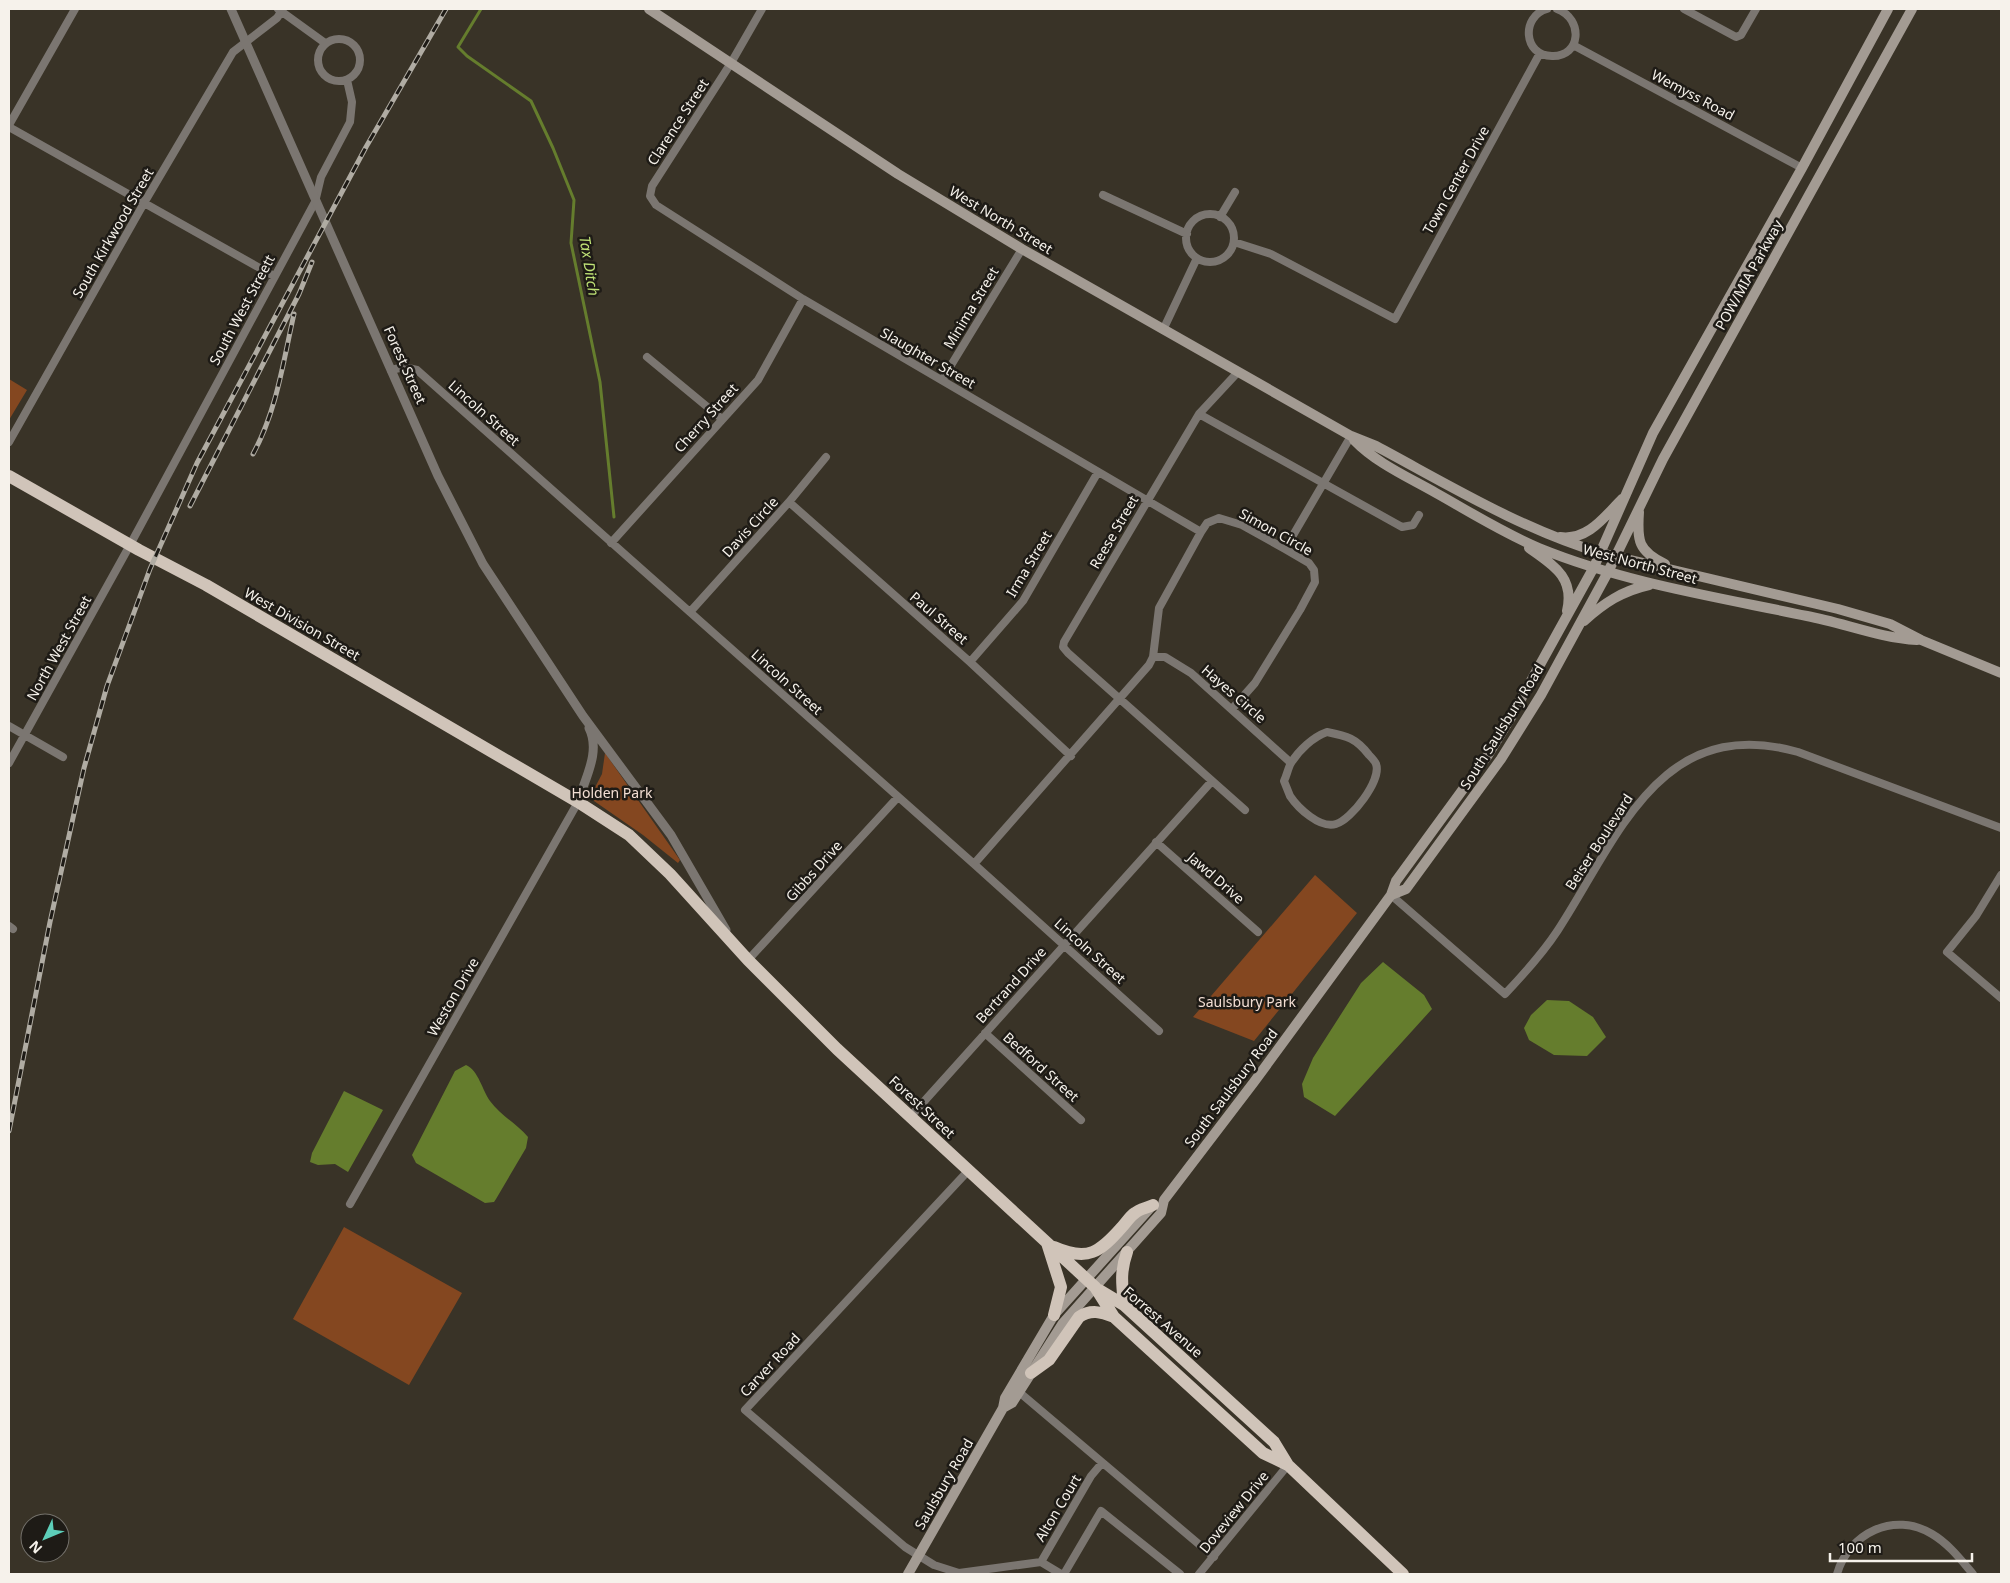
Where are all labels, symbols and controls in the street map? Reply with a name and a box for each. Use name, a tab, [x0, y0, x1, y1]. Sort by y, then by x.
street label: Wemyss Road	[1648, 65, 1738, 124]
street label: Clarence Street	[642, 75, 713, 169]
street label: Town Center Drive	[1418, 122, 1493, 237]
street label: South Kirkwood Street	[68, 164, 158, 301]
street label: West North Street	[946, 181, 1056, 258]
street label: POW/MIA Parkway	[1710, 216, 1787, 333]
water label: Tax Ditch	[575, 234, 605, 297]
street label: South West Streett	[204, 251, 279, 368]
street label: Minima Street	[939, 263, 1002, 352]
street label: Forest Street	[380, 323, 431, 407]
street label: Slaughter Street	[877, 323, 979, 392]
street label: Lincoln Street	[445, 376, 524, 450]
street label: Cherry Street	[670, 379, 742, 456]
street label: Davis Circle	[717, 492, 782, 561]
street label: Reese Street	[1085, 492, 1142, 572]
street label: Simon Circle	[1236, 504, 1317, 560]
street label: Irma Street	[1001, 527, 1056, 600]
street label: West North Street	[1581, 539, 1699, 588]
street label: West Division Street	[241, 583, 364, 664]
street label: Paul Street	[906, 587, 972, 648]
street label: North West Street	[22, 592, 95, 704]
street label: Lincoln Street	[748, 645, 827, 719]
street label: Hayes Circle	[1198, 660, 1271, 727]
street label: South Saulsbury Road	[1455, 661, 1548, 793]
park label: Holden Park	[572, 783, 653, 802]
street label: Beiser Boulevard	[1560, 790, 1637, 894]
street label: Gibbs Drive	[781, 836, 846, 905]
street label: Jawd Drive	[1182, 846, 1249, 908]
street label: Lincoln Street	[1051, 914, 1130, 988]
street label: Bertrand Drive	[971, 942, 1050, 1027]
street label: Weston Drive	[422, 954, 483, 1040]
park label: Saulsbury Park	[1198, 992, 1296, 1011]
street label: South Saulsbury Road	[1180, 1024, 1282, 1151]
street label: Bedford Street	[999, 1028, 1083, 1106]
street label: Forest Street	[885, 1071, 959, 1142]
street label: Forrest Avenue	[1120, 1282, 1207, 1361]
street label: Carver Road	[735, 1329, 804, 1401]
street label: Saulsbury Road	[910, 1435, 977, 1533]
street label: Doveview Drive	[1195, 1466, 1273, 1557]
street label: Alton Court	[1030, 1471, 1085, 1545]
north arrow	[20, 1513, 70, 1563]
scale bar	[1830, 1530, 1972, 1562]
text: N	[24, 1537, 46, 1558]
text: 100 m	[1838, 1537, 1882, 1557]

